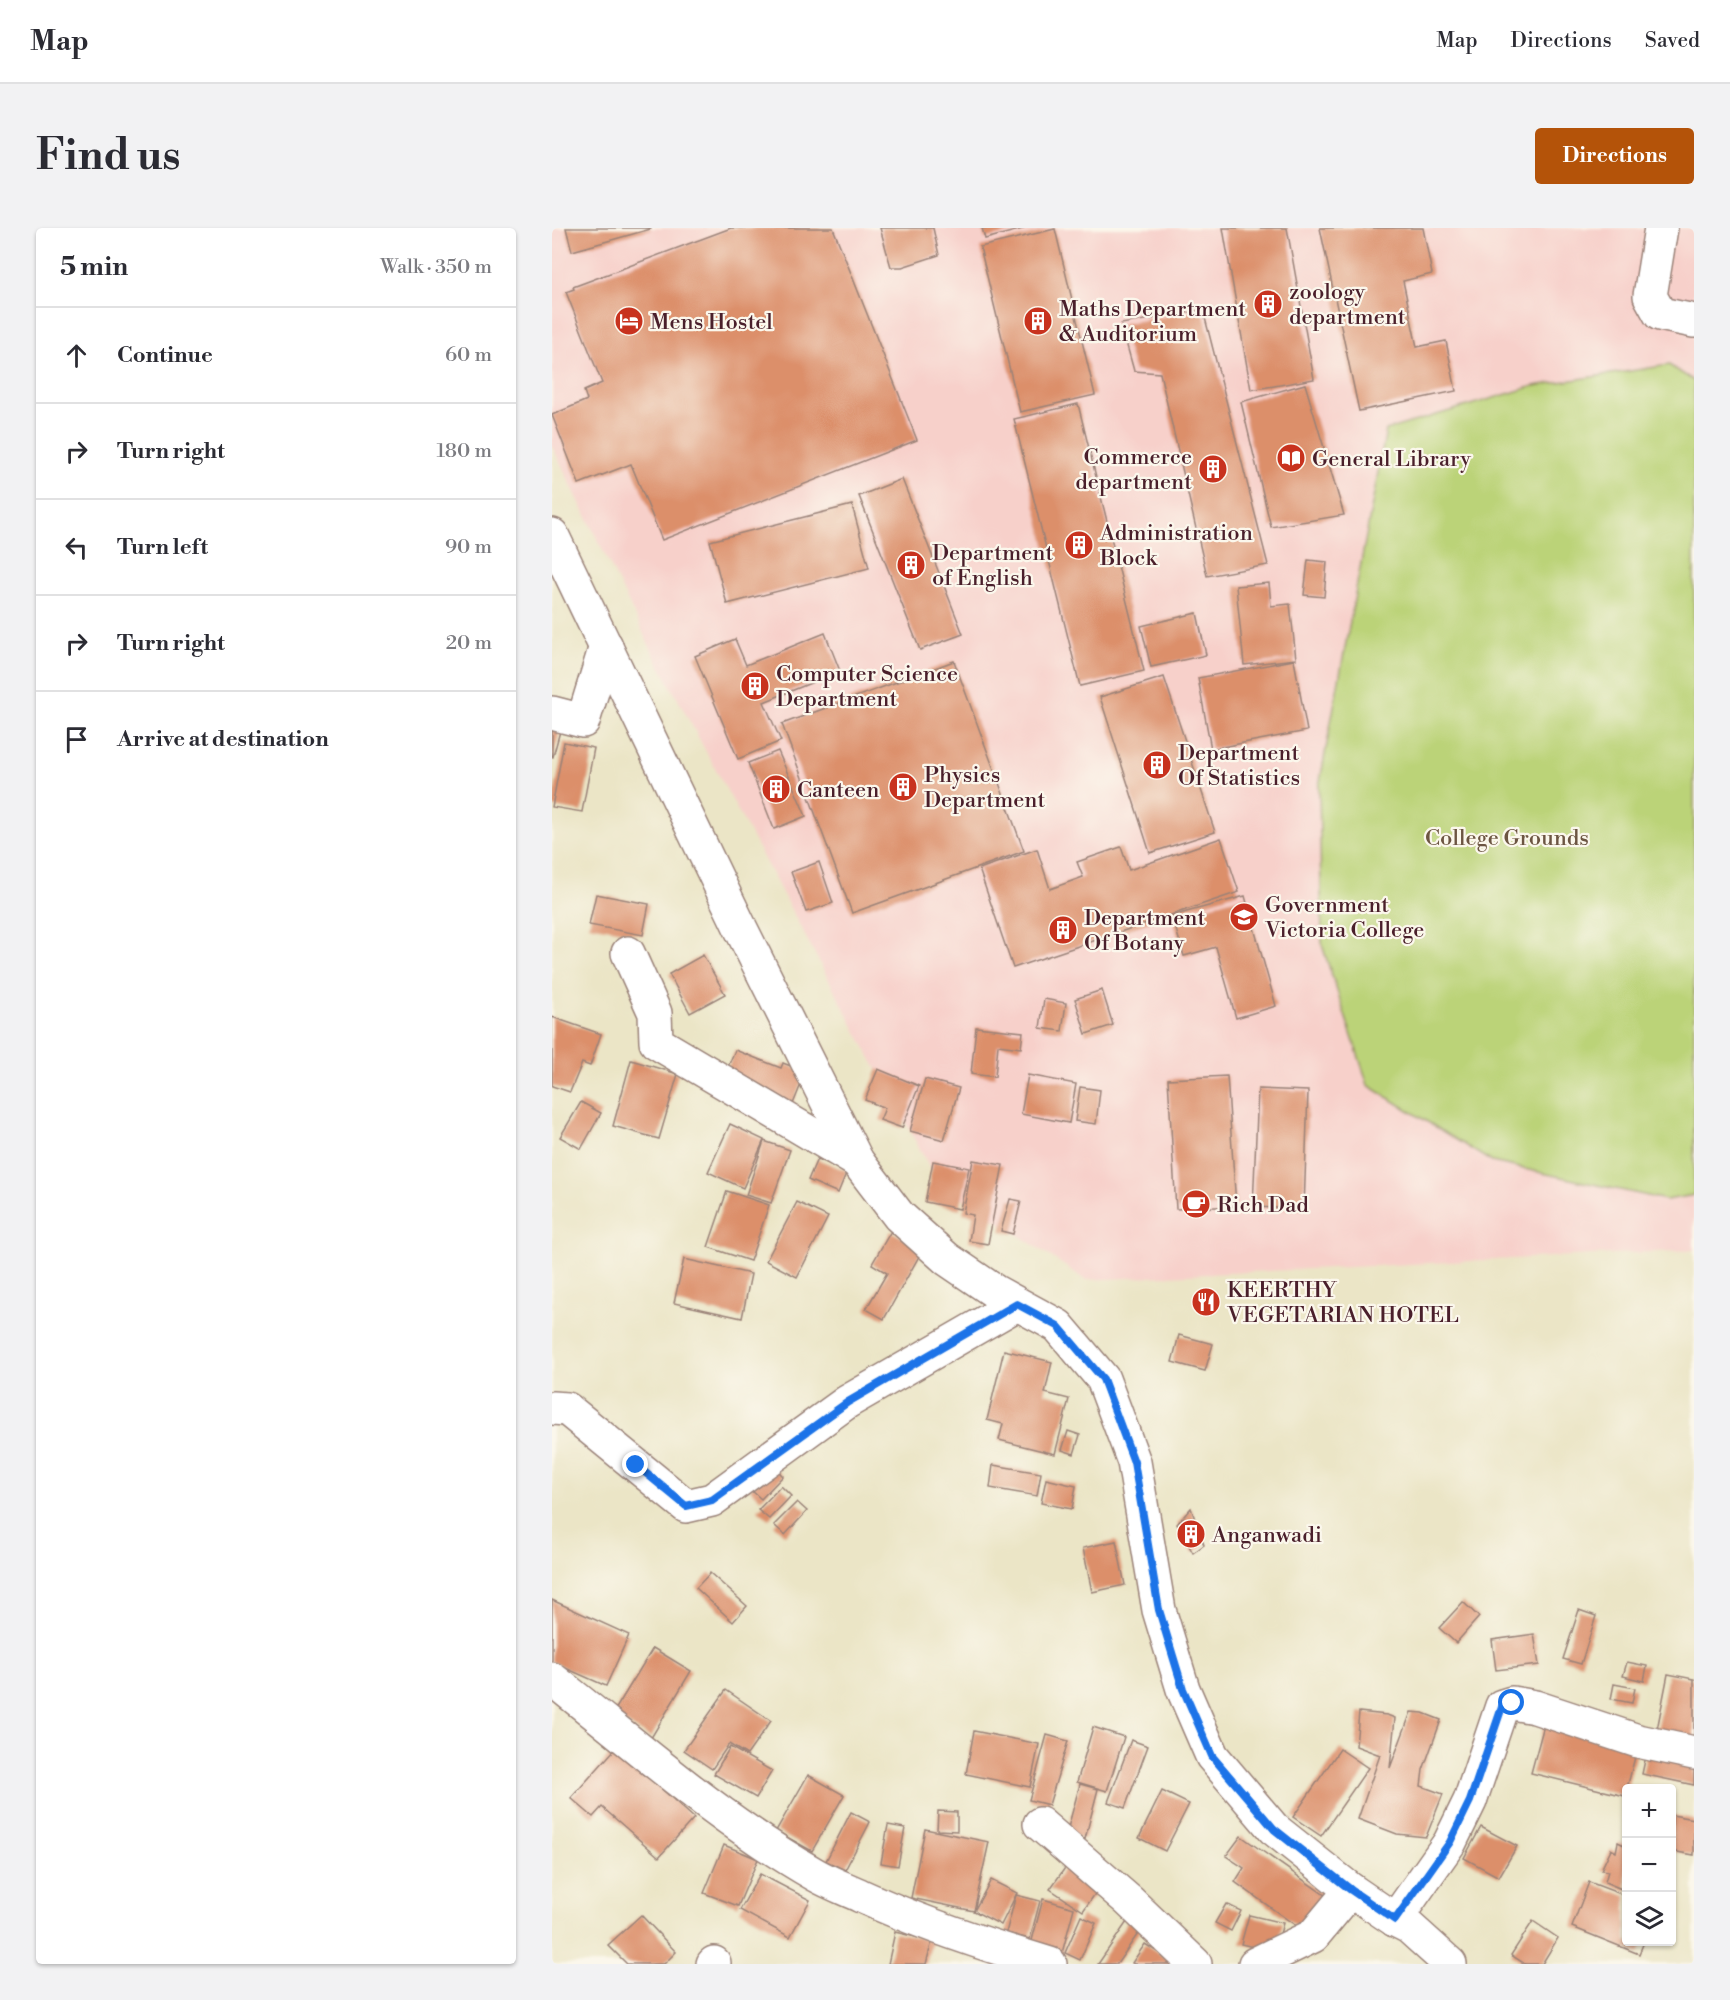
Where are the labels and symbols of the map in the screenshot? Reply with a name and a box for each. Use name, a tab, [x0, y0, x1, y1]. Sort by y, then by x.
place label: zoology department	[1289, 279, 1406, 331]
building icon: zoology department	[1252, 288, 1284, 320]
place label: Maths Department & Auditorium	[1059, 296, 1246, 348]
hotel icon: Mens Hostel	[613, 305, 645, 337]
building icon: Maths Department & Auditorium	[1022, 305, 1054, 337]
place label: Mens Hostel	[650, 309, 773, 336]
library icon: General Library	[1275, 442, 1307, 474]
place label: Commerce department	[1075, 444, 1192, 496]
place label: General Library	[1312, 446, 1471, 473]
building icon: Commerce department	[1197, 453, 1229, 485]
place label: Administration Block	[1099, 520, 1253, 572]
building icon: Administration Block	[1063, 529, 1095, 561]
place label: Department of English	[932, 540, 1053, 592]
building icon: Department of English	[895, 549, 927, 581]
place label: Computer Science Department	[776, 661, 958, 713]
building icon: Computer Science Department	[739, 670, 771, 702]
place label: Department Of Statistics	[1178, 740, 1300, 792]
building icon: Department Of Statistics	[1141, 749, 1173, 781]
place label: Physics Department	[924, 762, 1045, 814]
building icon: Physics Department	[887, 771, 919, 803]
building icon: Canteen	[760, 773, 792, 805]
place label: Canteen	[797, 777, 879, 804]
park label: College Grounds	[1425, 825, 1589, 852]
place label: Government Victoria College	[1264, 892, 1424, 944]
school or university icon: Government Victoria College	[1228, 901, 1260, 933]
place label: Department Of Botany	[1084, 905, 1205, 957]
building icon: Department Of Botany	[1047, 914, 1079, 946]
cafe icon: Rich Dad	[1180, 1188, 1212, 1220]
place label: Rich Dad	[1217, 1192, 1309, 1219]
place label: KEERTHY VEGETARIAN HOTEL	[1226, 1277, 1459, 1329]
restaurant icon: KEERTHY VEGETARIAN HOTEL	[1190, 1286, 1222, 1318]
route end	[622, 1451, 648, 1477]
building icon: Anganwadi	[1175, 1518, 1207, 1550]
place label: Anganwadi	[1211, 1522, 1322, 1549]
route start	[1498, 1689, 1524, 1715]

